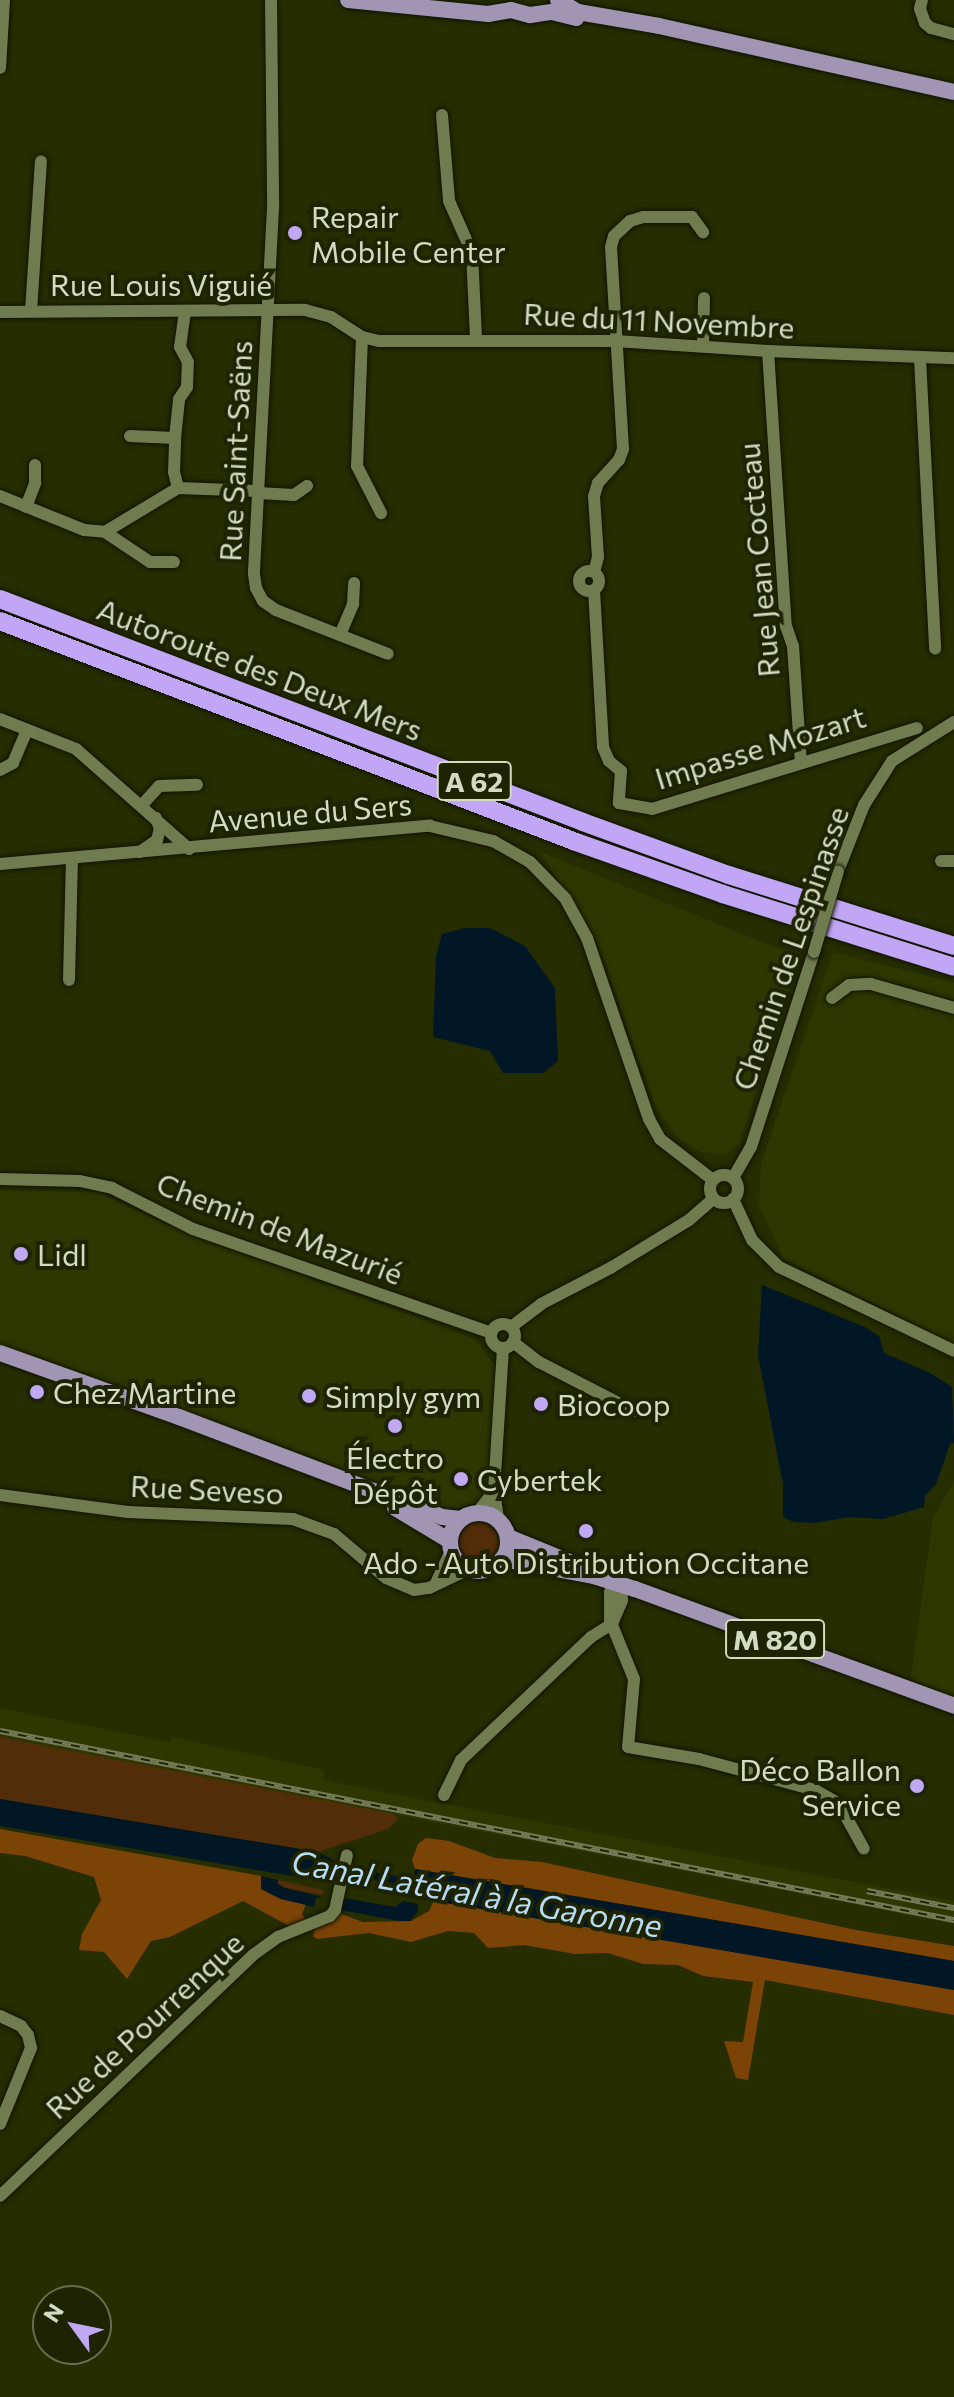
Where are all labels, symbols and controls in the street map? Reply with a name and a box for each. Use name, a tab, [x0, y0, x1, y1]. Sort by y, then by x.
place label: Repair Mobile Center	[311, 198, 506, 268]
marker: Repair Mobile Center	[286, 224, 304, 242]
street label: Rue Louis Viguié	[50, 266, 272, 302]
street label: Rue du 11 Novembre	[523, 295, 795, 345]
street label: Rue Saint-Saëns	[211, 340, 259, 562]
street label: Rue Jean Cocteau	[730, 441, 786, 679]
street label: Autoroute des Deux Mers	[92, 590, 428, 748]
street label: Impasse Mozart	[650, 698, 870, 796]
road number: A 62	[436, 757, 512, 805]
street label: Avenue du Sers	[207, 785, 413, 839]
street label: Chemin de Lespinasse	[725, 802, 855, 1094]
street label: Chemin de Mazurié	[152, 1165, 408, 1291]
place label: Lidl	[37, 1236, 87, 1272]
marker: Lidl	[12, 1245, 30, 1263]
place label: Chez Martine	[53, 1374, 236, 1410]
place label: Simply gym	[325, 1378, 481, 1414]
marker: Chez Martine	[28, 1383, 46, 1401]
place label: Biocoop	[557, 1386, 670, 1422]
marker: Simply gym	[300, 1387, 318, 1405]
marker: Biocoop	[532, 1395, 550, 1413]
marker: Électro Dépôt	[386, 1417, 404, 1435]
place label: Électro Dépôt	[346, 1439, 444, 1510]
place label: Cybertek	[477, 1461, 602, 1497]
street label: Rue Seveso	[129, 1467, 285, 1511]
marker: Cybertek	[452, 1470, 470, 1488]
marker: Ado - Auto Distribution Occitane	[577, 1522, 595, 1540]
place label: Ado - Auto Distribution Occitane	[363, 1544, 809, 1580]
road number: M 820	[725, 1615, 825, 1663]
place label: Déco Ballon Service	[739, 1751, 901, 1822]
marker: Déco Ballon Service	[908, 1777, 926, 1795]
water label: Canal Latéral à la Garonne	[289, 1842, 665, 1944]
street label: Rue de Pourrenque	[38, 1924, 250, 2126]
north arrow	[32, 2285, 112, 2365]
text: N	[37, 2298, 69, 2327]

